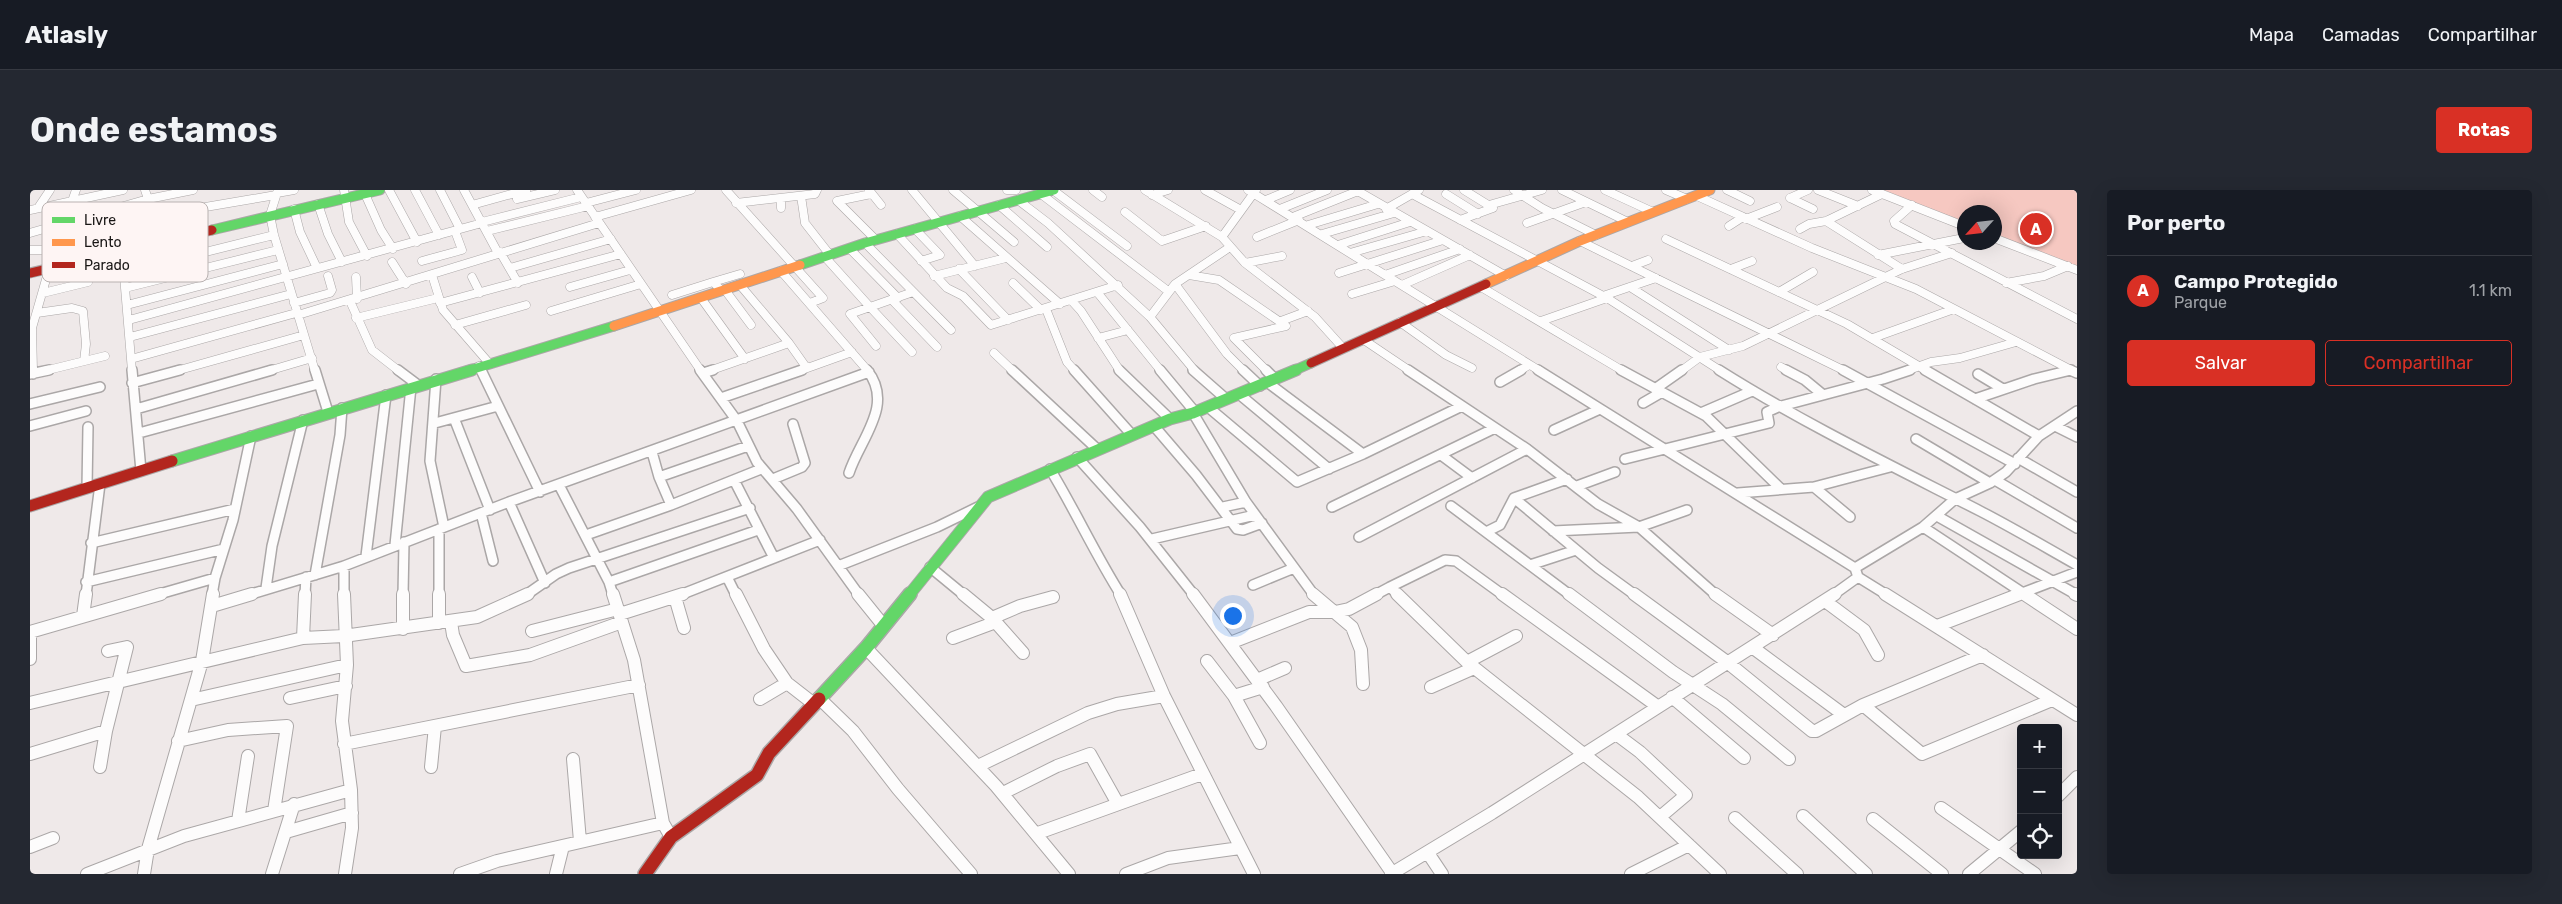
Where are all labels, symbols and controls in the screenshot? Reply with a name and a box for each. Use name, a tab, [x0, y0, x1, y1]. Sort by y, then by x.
text: Atlasly	[25, 21, 108, 49]
text: Mapa	[2249, 24, 2294, 46]
text: Camadas	[2322, 24, 2400, 46]
text: Compartilhar	[2428, 24, 2537, 46]
button: Rotas	[2436, 107, 2532, 153]
text: Onde estamos	[30, 109, 278, 151]
legend	[42, 202, 208, 282]
north arrow	[1957, 205, 2002, 250]
pin: A	[2020, 210, 2052, 248]
text: Por perto	[2127, 210, 2225, 235]
text: Livre	[84, 212, 116, 229]
text: Lento	[84, 234, 121, 251]
text: Parado	[84, 257, 130, 274]
text: Campo Protegido	[2174, 270, 2338, 293]
text: A	[2137, 281, 2149, 300]
text: 1.1 km	[2469, 281, 2512, 300]
text: Parque	[2174, 293, 2227, 312]
button: Salvar	[2127, 340, 2315, 386]
button: Compartilhar	[2325, 340, 2512, 386]
your location	[1220, 603, 1246, 629]
map controls	[2017, 724, 2062, 859]
button: +	[2017, 724, 2062, 769]
button: −	[2017, 769, 2062, 814]
button: locate	[2017, 814, 2062, 859]

